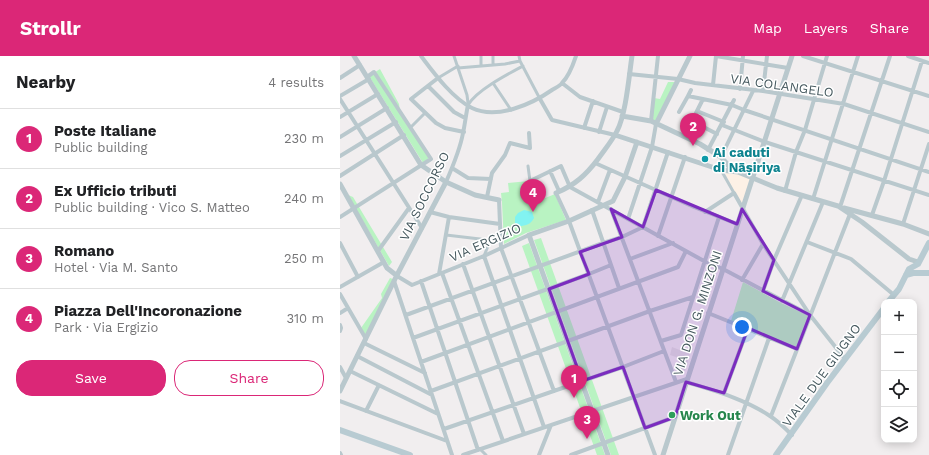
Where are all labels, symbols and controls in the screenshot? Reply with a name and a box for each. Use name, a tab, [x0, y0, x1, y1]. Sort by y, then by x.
text: Strollr	[20, 17, 81, 40]
text: Map	[753, 20, 782, 36]
text: Layers	[804, 20, 848, 36]
text: Share	[870, 20, 909, 36]
street label: VIA COLANGELO	[729, 71, 835, 100]
text: Nearby	[16, 72, 75, 92]
text: 4 results	[268, 75, 324, 90]
pin: 2	[680, 113, 706, 146]
text: Poste Italiane	[54, 122, 156, 140]
text: 1	[26, 131, 32, 146]
text: 230 m	[284, 131, 324, 146]
text: Public building	[54, 140, 147, 155]
place label: Ai caduti di Nāṣiriya	[713, 145, 781, 175]
street label: VIA SOCCORSO	[396, 149, 452, 243]
marker: Ai caduti di Nāṣiriya	[700, 154, 710, 164]
pin: 4	[520, 179, 546, 212]
text: Ex Ufficio tributi	[54, 182, 177, 200]
text: 2	[25, 191, 33, 206]
text: 240 m	[284, 191, 324, 206]
text: Public building · Vico S. Matteo	[54, 200, 250, 215]
street label: VIA ERGIZIO	[447, 220, 523, 265]
text: Romano	[54, 242, 114, 260]
street label: VIA DON G. MINZONI	[670, 249, 725, 378]
text: 3	[25, 251, 33, 266]
text: 250 m	[284, 251, 324, 266]
text: Hotel · Via M. Santo	[54, 260, 178, 275]
map controls	[881, 299, 917, 443]
button: +	[881, 299, 917, 335]
text: Piazza Dell'Incoronazione	[54, 302, 242, 320]
text: 4	[25, 311, 33, 326]
text: 310 m	[286, 311, 324, 326]
your location	[732, 317, 752, 337]
text: Park · Via Ergizio	[54, 320, 158, 335]
street label: VIALE DUE GIUGNO	[779, 321, 864, 430]
button: −	[881, 335, 917, 371]
button: Save	[16, 360, 166, 396]
button: Share	[174, 360, 324, 396]
pin: 1	[561, 365, 587, 398]
button: locate	[881, 371, 917, 407]
pin: 3	[574, 406, 600, 439]
button: layers	[881, 407, 917, 443]
place label: Work Out	[680, 408, 741, 423]
marker: Work Out	[667, 410, 677, 420]

